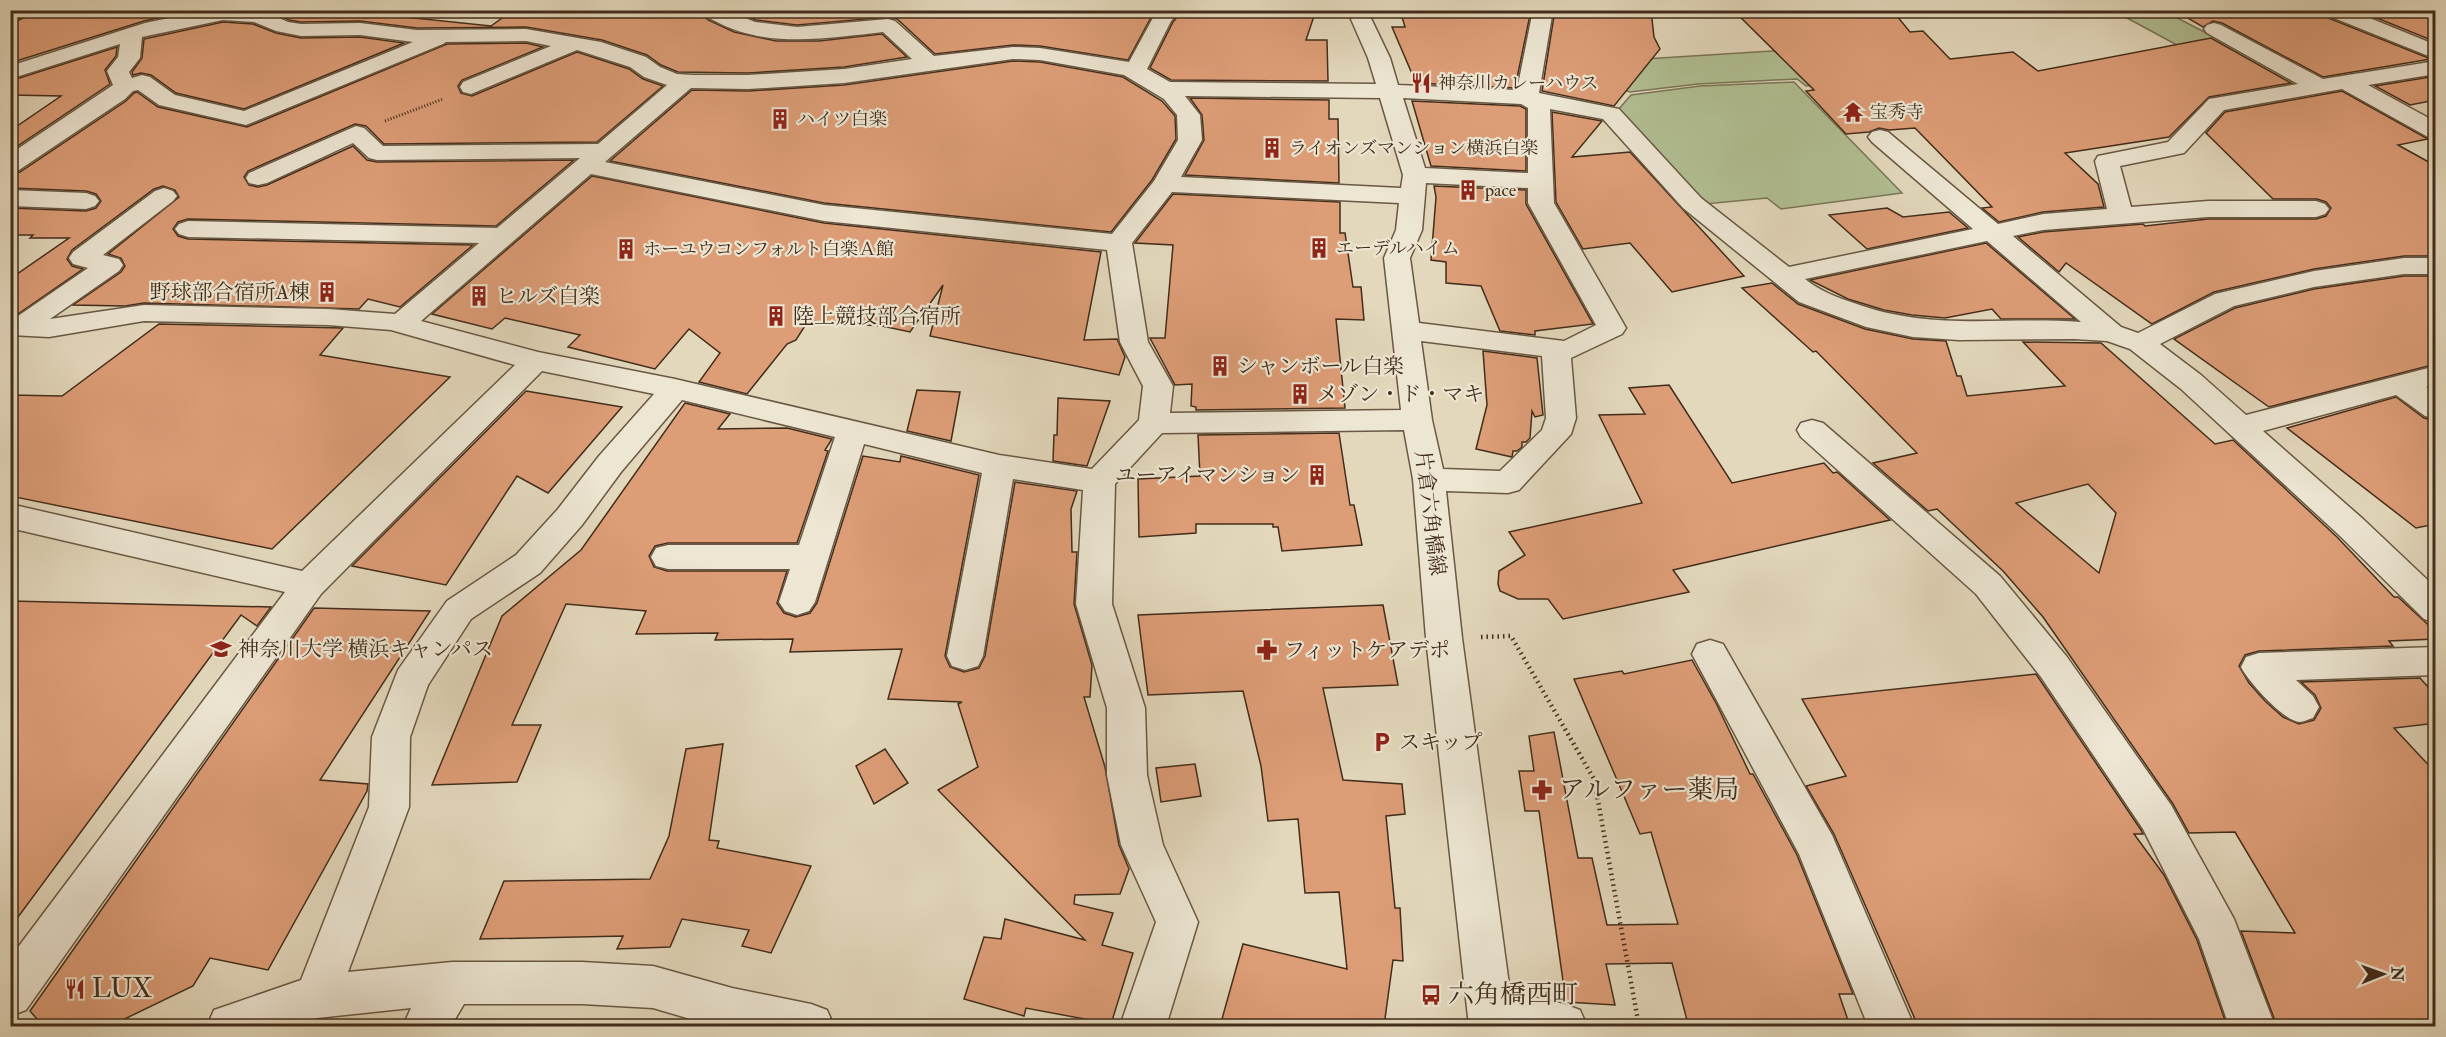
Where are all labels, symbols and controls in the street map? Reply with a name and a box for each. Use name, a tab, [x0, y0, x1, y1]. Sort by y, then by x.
restaurant icon: 神奈川カレーハウス	[1409, 71, 1433, 95]
place label: 神奈川カレーハウス	[1438, 72, 1599, 95]
temple icon: 宝秀寺	[1841, 100, 1865, 124]
place label: 宝秀寺	[1870, 101, 1924, 124]
building icon: ハイツ白楽	[768, 107, 792, 131]
place label: ハイツ白楽	[797, 108, 887, 131]
building icon: ライオンズマンション横浜白楽	[1260, 136, 1284, 160]
place label: ライオンズマンション横浜白楽	[1289, 137, 1538, 160]
building icon: pace	[1456, 178, 1480, 202]
place label: pace	[1484, 179, 1517, 202]
building icon: エーデルハイム	[1307, 236, 1331, 260]
building icon: ホーユウコンフォルト白楽Ａ館	[614, 237, 638, 261]
place label: エーデルハイム	[1336, 237, 1460, 260]
place label: ホーユウコンフォルト白楽Ａ館	[643, 238, 894, 261]
place label: 野球部合宿所A棟	[150, 279, 310, 306]
building icon: 野球部合宿所A棟	[315, 280, 339, 304]
place label: ヒルズ白楽	[496, 283, 600, 310]
building icon: ヒルズ白楽	[467, 284, 491, 308]
place label: 陸上競技部合宿所	[793, 303, 961, 330]
building icon: 陸上競技部合宿所	[764, 304, 788, 328]
place label: シャンボール白楽	[1237, 353, 1404, 380]
building icon: シャンボール白楽	[1208, 354, 1232, 378]
place label: メゾン・ド・マキ	[1317, 381, 1484, 408]
building icon: メゾン・ド・マキ	[1288, 382, 1312, 406]
street label: 片倉六角橋線	[1409, 449, 1451, 577]
place label: ユーアイマンション	[1115, 462, 1300, 489]
building icon: ユーアイマンション	[1305, 463, 1329, 487]
place label: 神奈川大学 横浜キャンパス	[238, 636, 493, 663]
school or university icon: 神奈川大学 横浜キャンパス	[209, 637, 233, 661]
place label: フィットケアデポ	[1284, 637, 1450, 664]
pharmacy icon: フィットケアデポ	[1255, 638, 1279, 662]
place label: スキップ	[1399, 729, 1483, 756]
parking icon: スキップ	[1370, 730, 1394, 754]
place label: アルファー薬局	[1559, 774, 1739, 806]
pharmacy icon: アルファー薬局	[1530, 778, 1554, 802]
north arrow	[2353, 944, 2413, 1004]
text: N	[2387, 965, 2407, 982]
place label: LUX	[92, 973, 152, 1005]
restaurant icon: LUX	[63, 977, 87, 1001]
place label: 六角橋西町	[1448, 979, 1578, 1011]
bus stop icon: 六角橋西町	[1419, 983, 1443, 1007]

